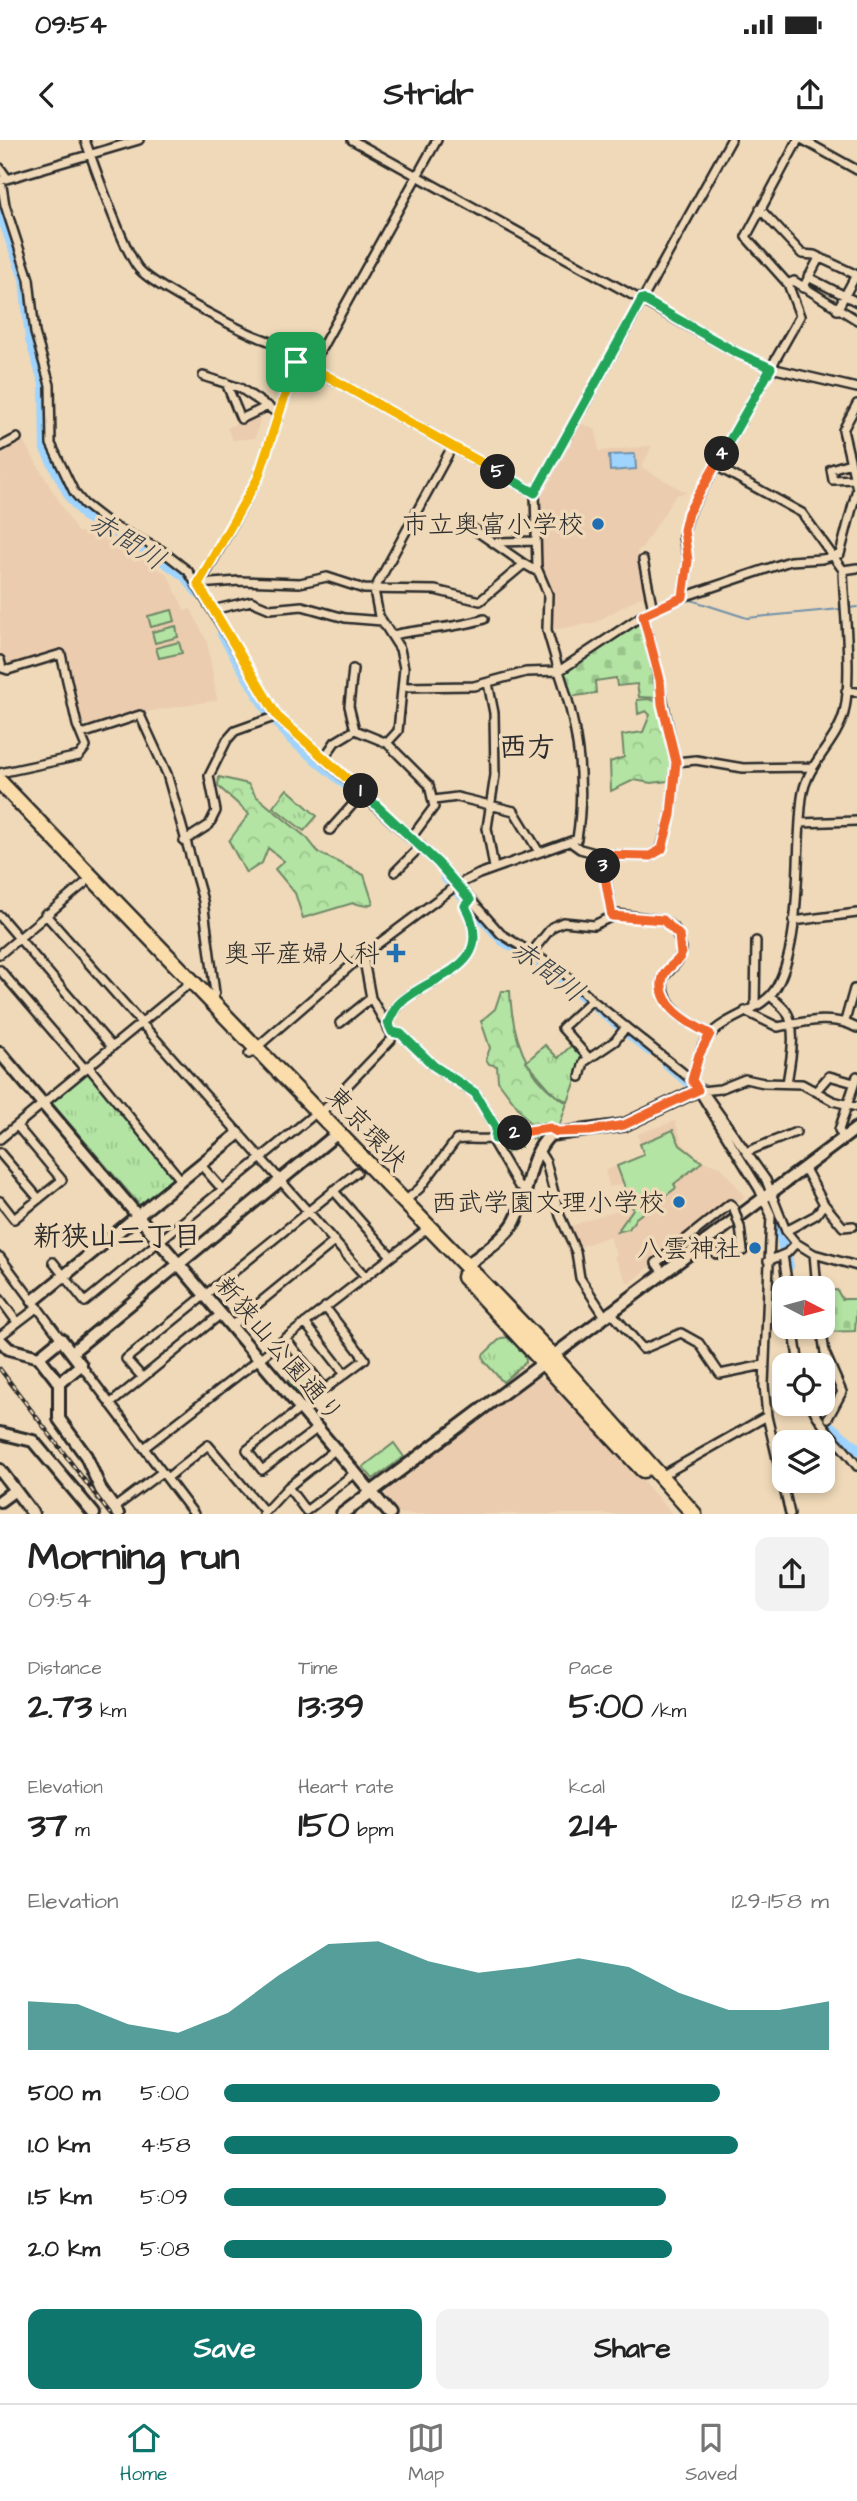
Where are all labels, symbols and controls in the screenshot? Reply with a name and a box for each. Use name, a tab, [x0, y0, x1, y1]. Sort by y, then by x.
text: 09:54	[35, 7, 107, 43]
text: Stridr	[383, 72, 474, 117]
icon: back	[28, 76, 66, 114]
icon: share	[791, 76, 829, 114]
pin	[266, 332, 326, 392]
icon: arrive	[277, 343, 315, 381]
pin: 4	[704, 436, 740, 472]
text: 4	[715, 440, 728, 467]
pin: 5	[480, 454, 516, 490]
text: 5	[491, 458, 504, 485]
water label: 赤間川	[81, 502, 173, 580]
place label: 市立奥富小学校	[402, 507, 584, 543]
marker: 市立奥富小学校	[590, 516, 606, 532]
district label: 西方	[499, 728, 555, 767]
pin: 1	[344, 774, 378, 808]
text: 1	[359, 777, 362, 804]
pin: 3	[586, 848, 620, 884]
text: 3	[598, 852, 607, 879]
water label: 赤間川	[502, 930, 592, 1012]
place label: 奥平産婦人科	[224, 936, 380, 972]
marker: 奥平産婦人科	[386, 943, 406, 963]
street label: 東京環状	[318, 1078, 415, 1179]
pin: 2	[498, 1116, 532, 1150]
text: 2	[509, 1119, 520, 1146]
place label: 西武学園文理小学校	[431, 1185, 665, 1221]
marker: 西武学園文理小学校	[671, 1194, 687, 1210]
district label: 新狭山二丁目	[33, 1217, 201, 1256]
place label: 八雲神社	[637, 1231, 741, 1267]
marker: 八雲神社	[747, 1240, 763, 1256]
street label: 新狭山公園通り	[207, 1268, 352, 1431]
north arrow	[772, 1276, 835, 1339]
map controls	[772, 1276, 835, 1493]
button: locate	[772, 1353, 835, 1416]
button: layers	[772, 1430, 835, 1493]
text: Morning run	[28, 1532, 240, 1584]
button: share	[755, 1537, 829, 1611]
text: 09:54	[28, 1584, 91, 1616]
text: Distance	[28, 1655, 102, 1682]
text: Time	[298, 1655, 338, 1682]
text: Pace	[569, 1655, 613, 1682]
text: 2.73	[28, 1682, 92, 1731]
text: 13:39	[298, 1682, 364, 1731]
text: 5:00	[569, 1682, 643, 1731]
text: km	[92, 1698, 126, 1725]
text: /km	[643, 1698, 686, 1725]
text: Elevation	[28, 1774, 103, 1801]
text: Heart rate	[298, 1774, 394, 1801]
text: kcal	[569, 1774, 605, 1801]
text: 37	[28, 1801, 67, 1850]
text: 150	[298, 1801, 350, 1850]
text: 214	[569, 1801, 617, 1850]
text: m	[67, 1817, 90, 1844]
text: bpm	[350, 1817, 393, 1844]
text: Elevation	[28, 1885, 119, 1917]
text: 129–158 m	[731, 1885, 829, 1917]
text: 500 m	[28, 2077, 100, 2109]
text: 5:00	[140, 2077, 189, 2109]
text: 1.0 km	[28, 2129, 90, 2161]
text: 4:58	[140, 2129, 191, 2161]
text: 1.5 km	[28, 2181, 92, 2213]
text: 5:09	[140, 2181, 188, 2213]
text: 2.0 km	[28, 2233, 100, 2265]
text: 5:08	[140, 2233, 190, 2265]
button: Save	[28, 2309, 422, 2389]
button: Share	[436, 2309, 829, 2389]
tab: Home	[120, 2419, 167, 2488]
tab: Map	[407, 2419, 445, 2488]
tab: Saved	[685, 2419, 737, 2488]

